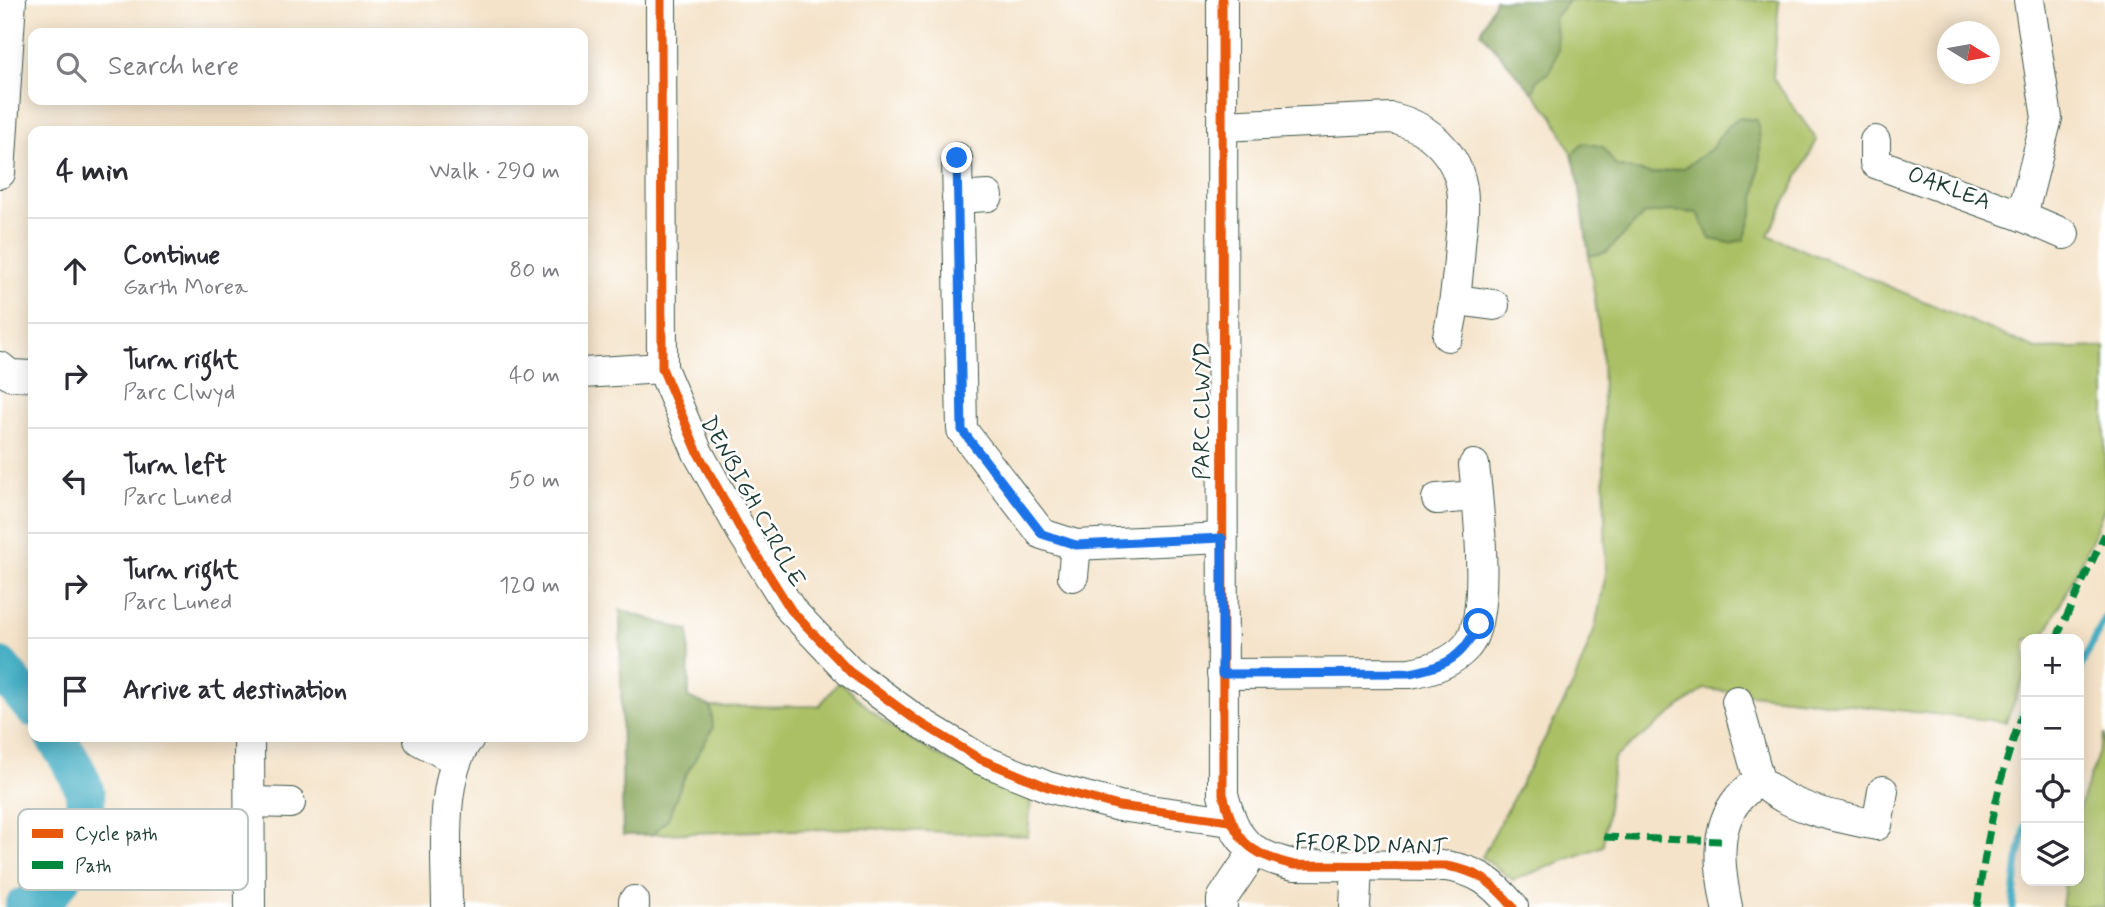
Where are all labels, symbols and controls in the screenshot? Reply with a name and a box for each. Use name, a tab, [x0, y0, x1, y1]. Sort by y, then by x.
north arrow	[1937, 21, 2000, 84]
search box	[28, 28, 588, 105]
icon: search	[52, 48, 90, 86]
text: Search here	[108, 50, 239, 84]
route end	[941, 142, 972, 173]
text: 4 min	[56, 152, 129, 191]
text: Walk · 290 m	[429, 157, 560, 187]
street label: OAKLEA	[1903, 160, 1995, 218]
text: Continue	[123, 239, 220, 273]
icon: ahead	[56, 252, 94, 290]
text: 80 m	[509, 256, 560, 286]
text: Garth Morea	[123, 273, 248, 303]
street label: PARC CLWYD	[1188, 342, 1218, 480]
text: Turn right	[123, 344, 239, 378]
icon: right	[56, 357, 94, 395]
text: 40 m	[509, 361, 560, 391]
text: Parc Clwyd	[123, 378, 235, 408]
street label: DENBIGH CIRCLE	[692, 411, 812, 593]
text: Turn left	[123, 449, 227, 483]
icon: left	[56, 462, 94, 500]
text: 50 m	[509, 466, 560, 496]
text: Parc Luned	[123, 483, 232, 513]
text: Turn right	[123, 554, 239, 588]
icon: right	[56, 567, 94, 605]
text: 120 m	[499, 571, 560, 601]
text: Parc Luned	[123, 588, 232, 618]
route start	[1463, 608, 1494, 639]
map controls	[2021, 634, 2084, 886]
button: +	[2021, 634, 2084, 697]
icon: arrive	[56, 672, 94, 710]
text: Arrive at destination	[123, 674, 347, 708]
button: −	[2021, 697, 2084, 760]
button: locate	[2021, 760, 2084, 823]
legend	[18, 809, 248, 890]
text: Cycle path	[75, 822, 158, 847]
button: layers	[2021, 823, 2084, 886]
street label: FFORDD NANT	[1294, 828, 1449, 864]
text: Path	[75, 854, 112, 879]

